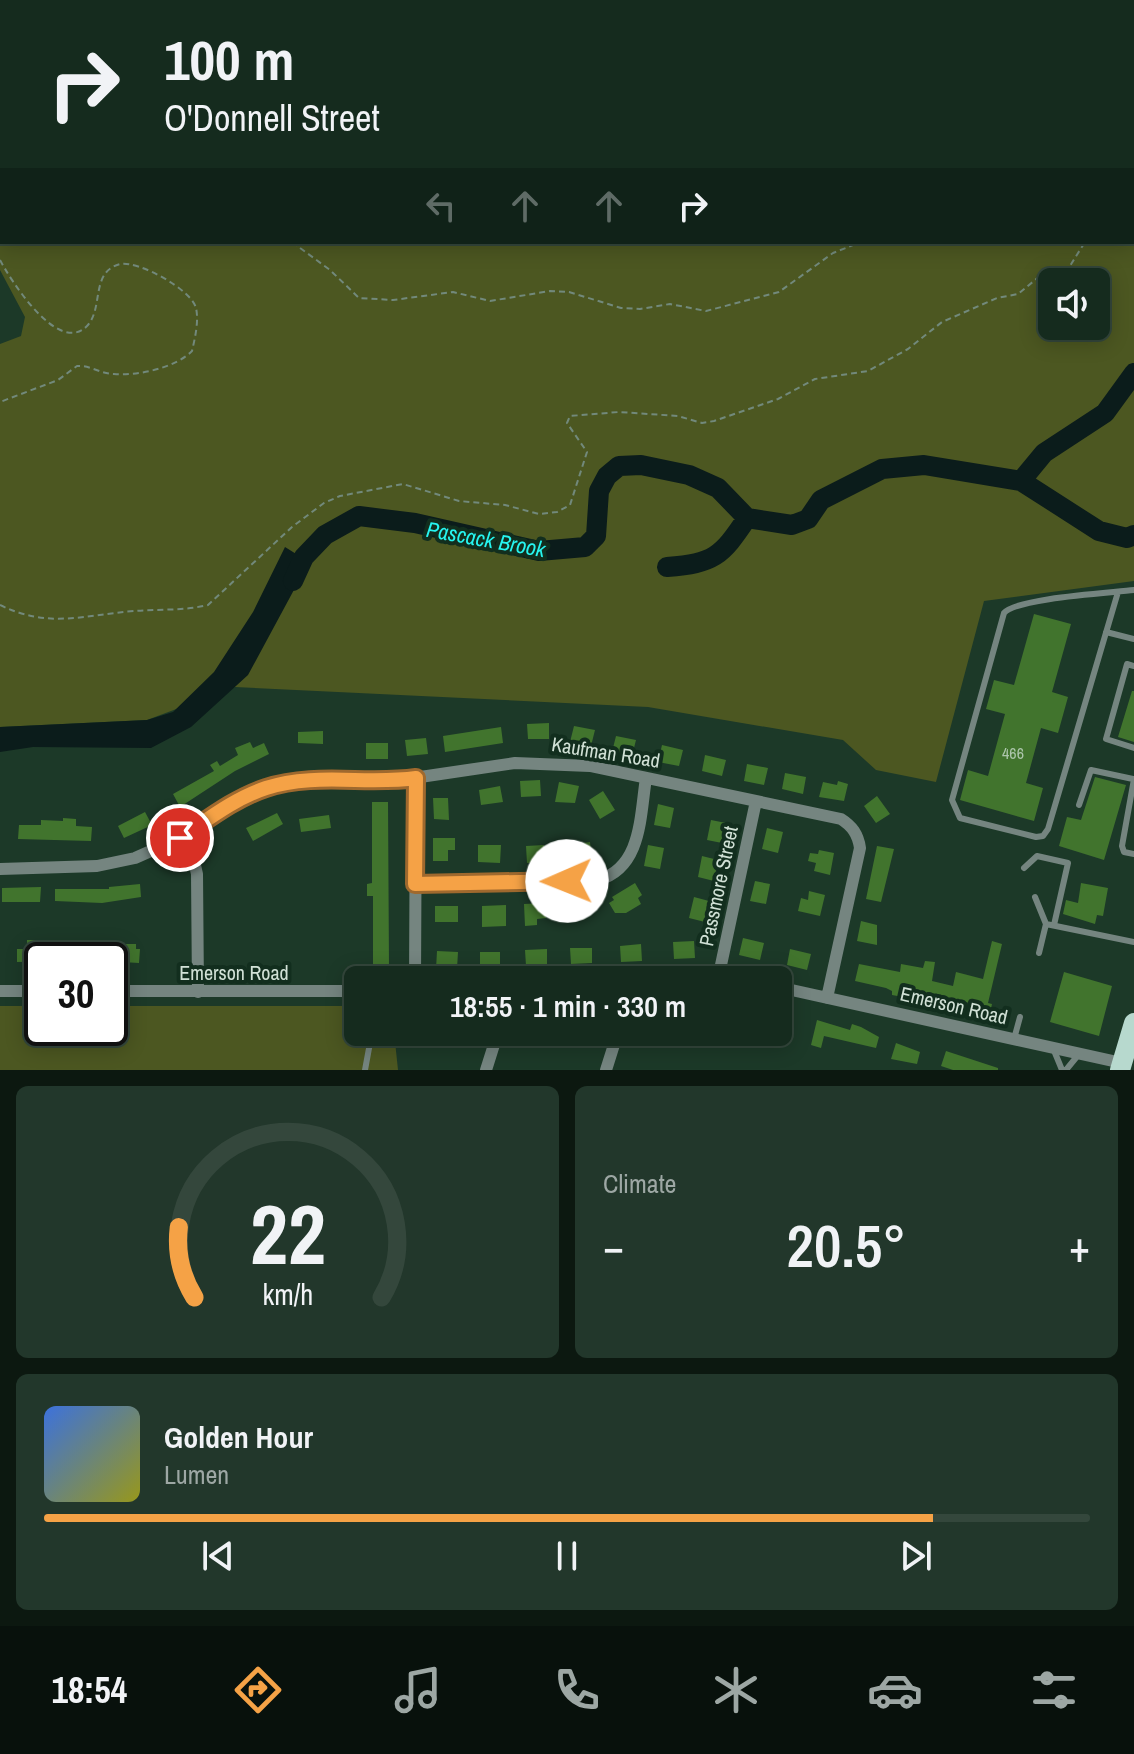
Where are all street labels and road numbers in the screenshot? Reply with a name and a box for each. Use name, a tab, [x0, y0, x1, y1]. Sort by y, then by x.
street label: Kaufman Road	[550, 730, 662, 774]
street label: Passmore Street	[692, 823, 744, 949]
street label: Emerson Road	[179, 959, 289, 986]
street label: Emerson Road	[898, 980, 1010, 1030]

